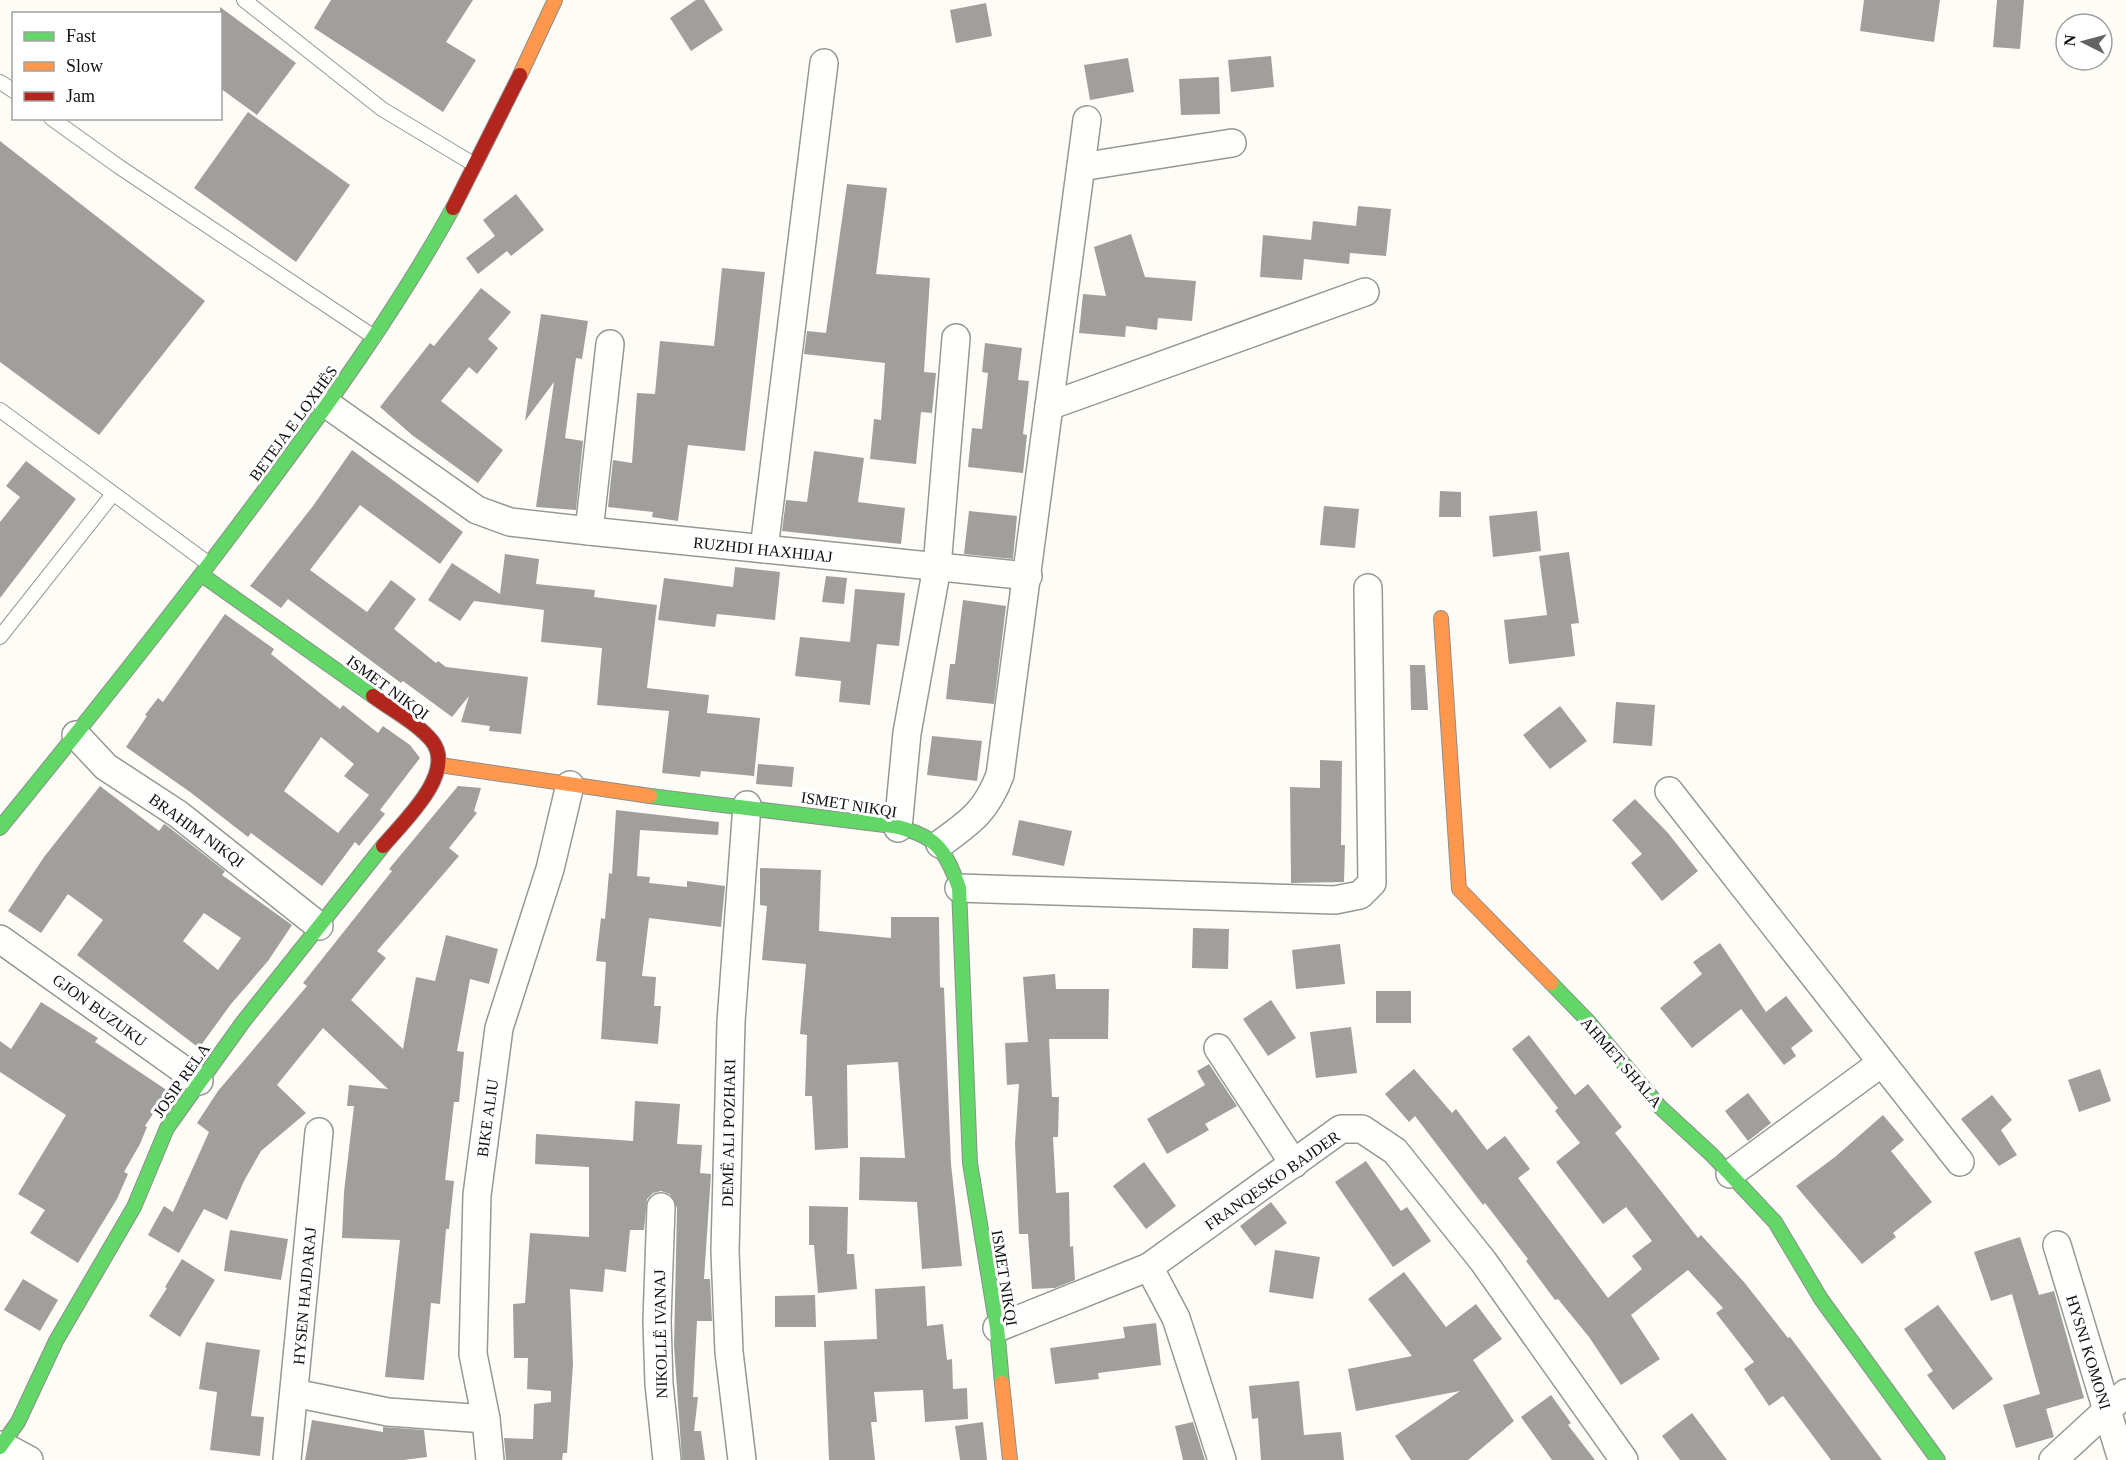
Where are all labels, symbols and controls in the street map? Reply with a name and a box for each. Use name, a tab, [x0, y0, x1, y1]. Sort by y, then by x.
legend	[12, 12, 222, 120]
north arrow	[2054, 12, 2114, 72]
text: Fast	[66, 26, 96, 46]
text: N	[2061, 33, 2079, 47]
text: Slow	[66, 56, 103, 76]
text: Jam	[66, 86, 95, 106]
street label: BETEJA E LOXHËS	[246, 363, 341, 484]
street label: RUZHDI HAXHIJAJ	[692, 534, 833, 565]
street label: ISMET NIKQI	[343, 652, 432, 723]
street label: ISMET NIKQI	[800, 789, 898, 820]
street label: BRAHIM NIKQI	[146, 790, 248, 871]
street label: GJON BUZUKU	[50, 971, 150, 1050]
street label: AHMET SHALA	[1578, 1014, 1666, 1111]
street label: JOSIP RELA	[150, 1040, 213, 1120]
street label: DEMË ALI POZHARI	[719, 1059, 738, 1207]
street label: BIKE ALIU	[474, 1078, 501, 1158]
street label: FRANQESKO BAJDER	[1202, 1127, 1343, 1233]
street label: HYSEN HAJDARAJ	[290, 1226, 319, 1366]
street label: ISMET NIKQI	[989, 1229, 1020, 1327]
street label: NIKOLLË IVANAJ	[651, 1269, 670, 1399]
street label: HYSNI KOMONI	[2063, 1293, 2114, 1411]

